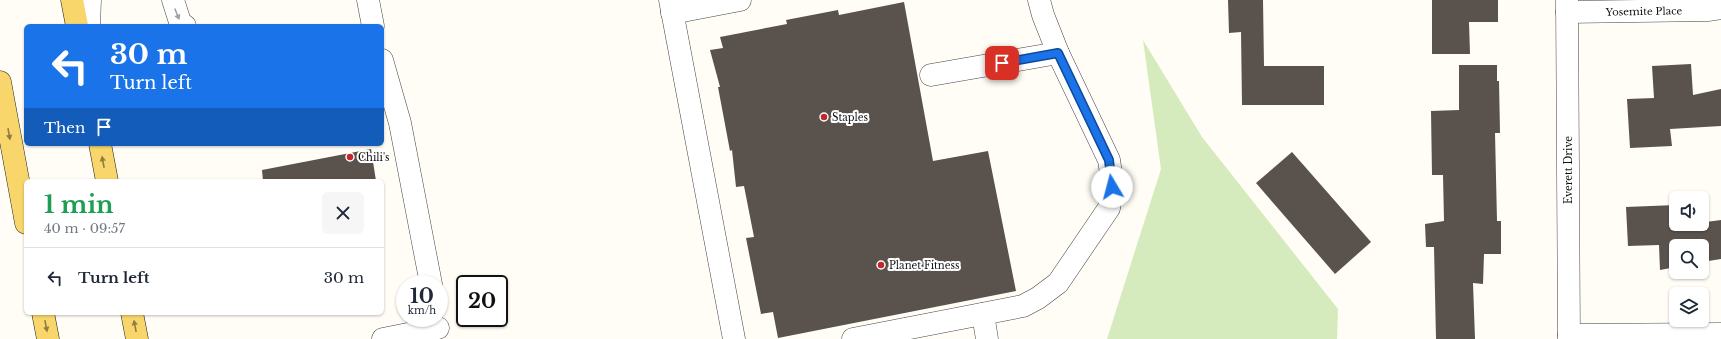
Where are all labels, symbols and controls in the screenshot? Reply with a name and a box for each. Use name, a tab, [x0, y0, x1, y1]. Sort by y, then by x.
street label: Yosemite Place	[1605, 4, 1683, 19]
one-way arrow	[174, 8, 180, 19]
text: 30 m	[110, 37, 187, 72]
icon: left	[44, 40, 96, 92]
pin	[985, 46, 1019, 80]
icon: arrive	[991, 52, 1013, 74]
text: Turn left	[110, 72, 192, 94]
place label: Staples	[832, 111, 868, 124]
marker: Staples	[819, 112, 829, 122]
icon: arrive	[93, 116, 115, 138]
text: Then	[44, 118, 85, 137]
one-way arrow	[6, 128, 12, 140]
street label: Everett Drive	[1562, 136, 1575, 204]
place label: Chili's	[358, 151, 390, 164]
marker: Chili's	[345, 152, 355, 162]
one-way arrow	[100, 156, 106, 169]
position arrow	[1091, 166, 1133, 208]
text: 1 min	[44, 190, 114, 219]
map controls	[1669, 191, 1709, 327]
button: sound	[1669, 191, 1709, 231]
button: close	[322, 192, 364, 234]
text: 40 m · 09:57	[44, 220, 125, 237]
button: search	[1669, 239, 1709, 279]
place label: Planet Fitness	[889, 259, 960, 272]
marker: Planet Fitness	[876, 260, 886, 270]
icon: left	[44, 267, 66, 289]
text: Turn left	[78, 268, 149, 287]
text: 30 m	[324, 268, 364, 287]
speed limit sign: 20	[456, 275, 508, 327]
text: 10	[410, 284, 434, 308]
button: layers	[1669, 287, 1709, 327]
text: km/h	[408, 304, 436, 317]
one-way arrow	[43, 320, 49, 332]
one-way arrow	[131, 320, 137, 332]

